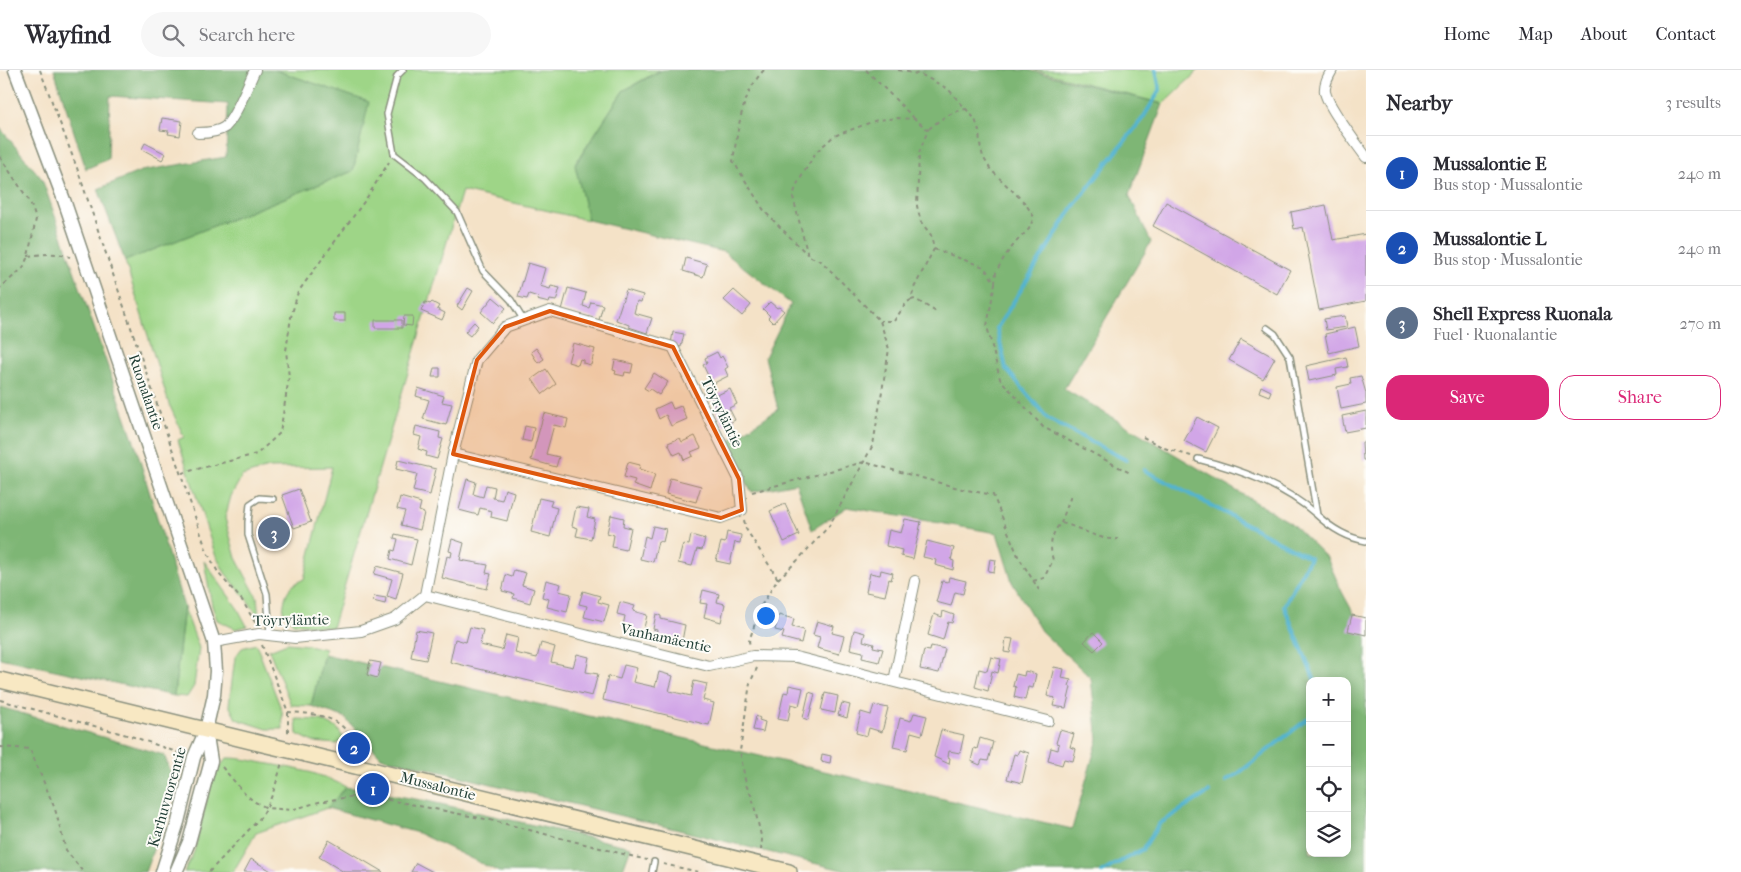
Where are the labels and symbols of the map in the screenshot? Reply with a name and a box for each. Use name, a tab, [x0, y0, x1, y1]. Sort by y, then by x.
street label: Ruonalantie	[125, 352, 168, 433]
street label: Töyryläntie	[697, 374, 747, 451]
pin: 3	[258, 514, 290, 552]
your location	[753, 603, 779, 629]
street label: Töyryläntie	[253, 610, 330, 630]
street label: Vanhamäentie	[618, 619, 714, 657]
pin: 2	[338, 729, 370, 767]
street label: Karhuvuorentie	[144, 744, 190, 849]
street label: Mussalontie	[398, 768, 478, 804]
pin: 1	[357, 770, 389, 808]

